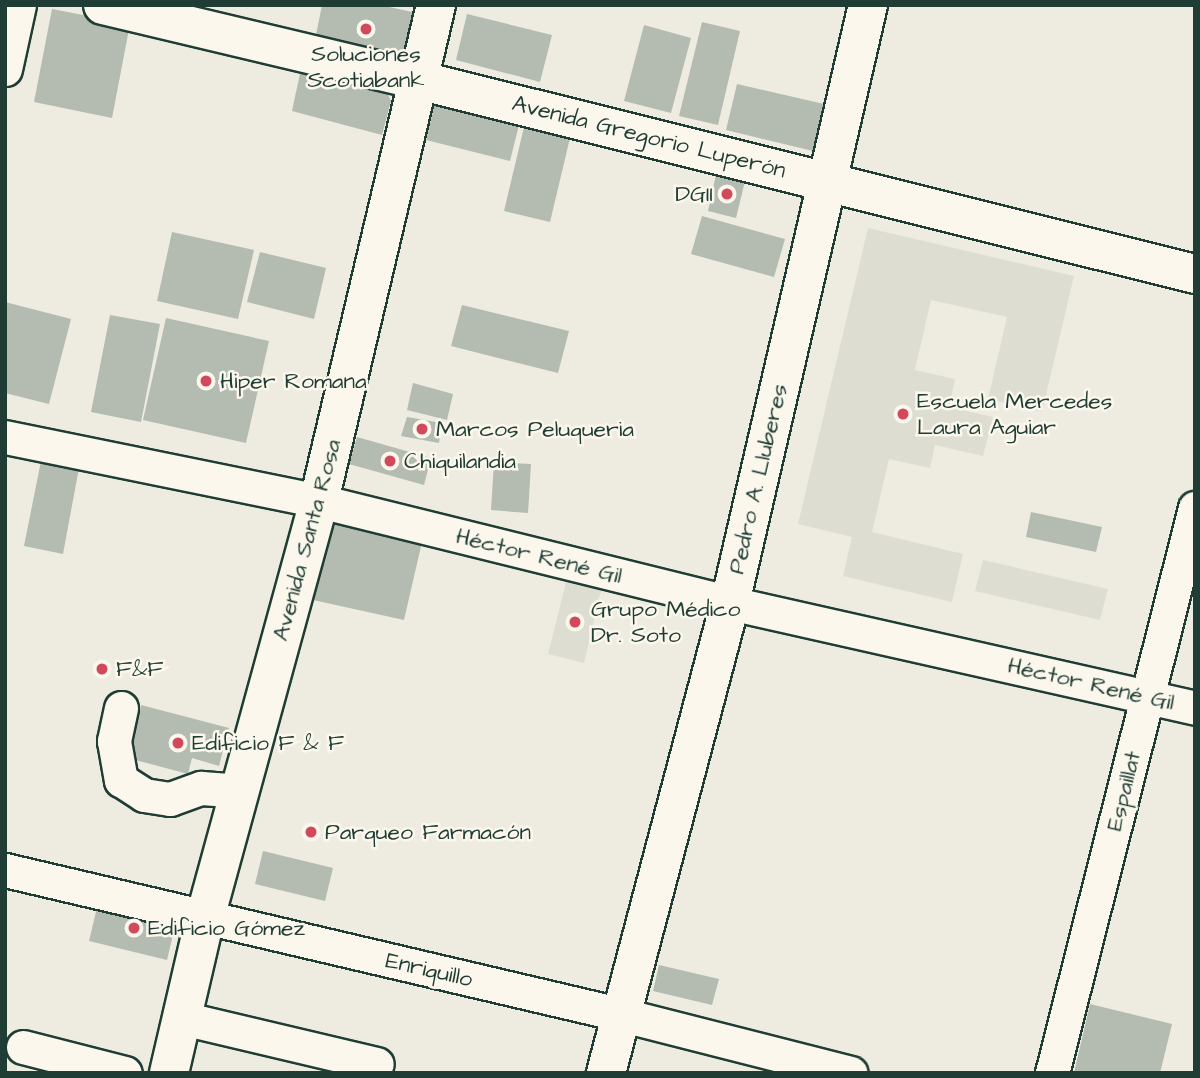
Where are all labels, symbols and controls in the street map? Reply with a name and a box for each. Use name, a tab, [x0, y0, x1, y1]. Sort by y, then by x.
marker: Soluciones Scotiabank	[358, 21, 374, 37]
place label: Soluciones Scotiabank	[308, 40, 424, 94]
street label: Avenida Gregorio Luperón	[509, 90, 789, 184]
place label: DGII	[675, 180, 713, 208]
marker: DGII	[719, 186, 735, 202]
place label: Hiper Romana	[220, 367, 367, 395]
marker: Hiper Romana	[198, 373, 214, 389]
street label: Pedro A. Lluberes	[723, 381, 793, 577]
place label: Escuela Mercedes Laura Aguiar	[917, 387, 1112, 441]
marker: Escuela Mercedes Laura Aguiar	[895, 406, 911, 422]
place label: Marcos Peluqueria	[436, 415, 634, 443]
marker: Marcos Peluqueria	[414, 421, 430, 437]
street label: Avenida Santa Rosa	[267, 436, 347, 644]
place label: Chiquilandia	[404, 447, 516, 475]
marker: Chiquilandia	[382, 453, 398, 469]
street label: Héctor René Gil	[453, 522, 625, 590]
place label: Grupo Médico Dr. Soto	[591, 595, 740, 649]
marker: Grupo Médico Dr. Soto	[565, 612, 585, 632]
street label: Héctor René Gil	[1005, 651, 1177, 717]
place label: F&F	[116, 655, 163, 683]
marker: F&F	[94, 661, 110, 677]
place label: Edificio F & F	[192, 729, 344, 757]
marker: Edificio F & F	[170, 735, 186, 751]
street label: Espaillat	[1101, 748, 1147, 834]
place label: Parqueo Farmacón	[325, 818, 531, 846]
marker: Parqueo Farmacón	[303, 824, 319, 840]
place label: Edificio Gómez	[148, 914, 305, 942]
marker: Edificio Gómez	[126, 920, 142, 936]
street label: Enriquillo	[383, 947, 475, 993]

